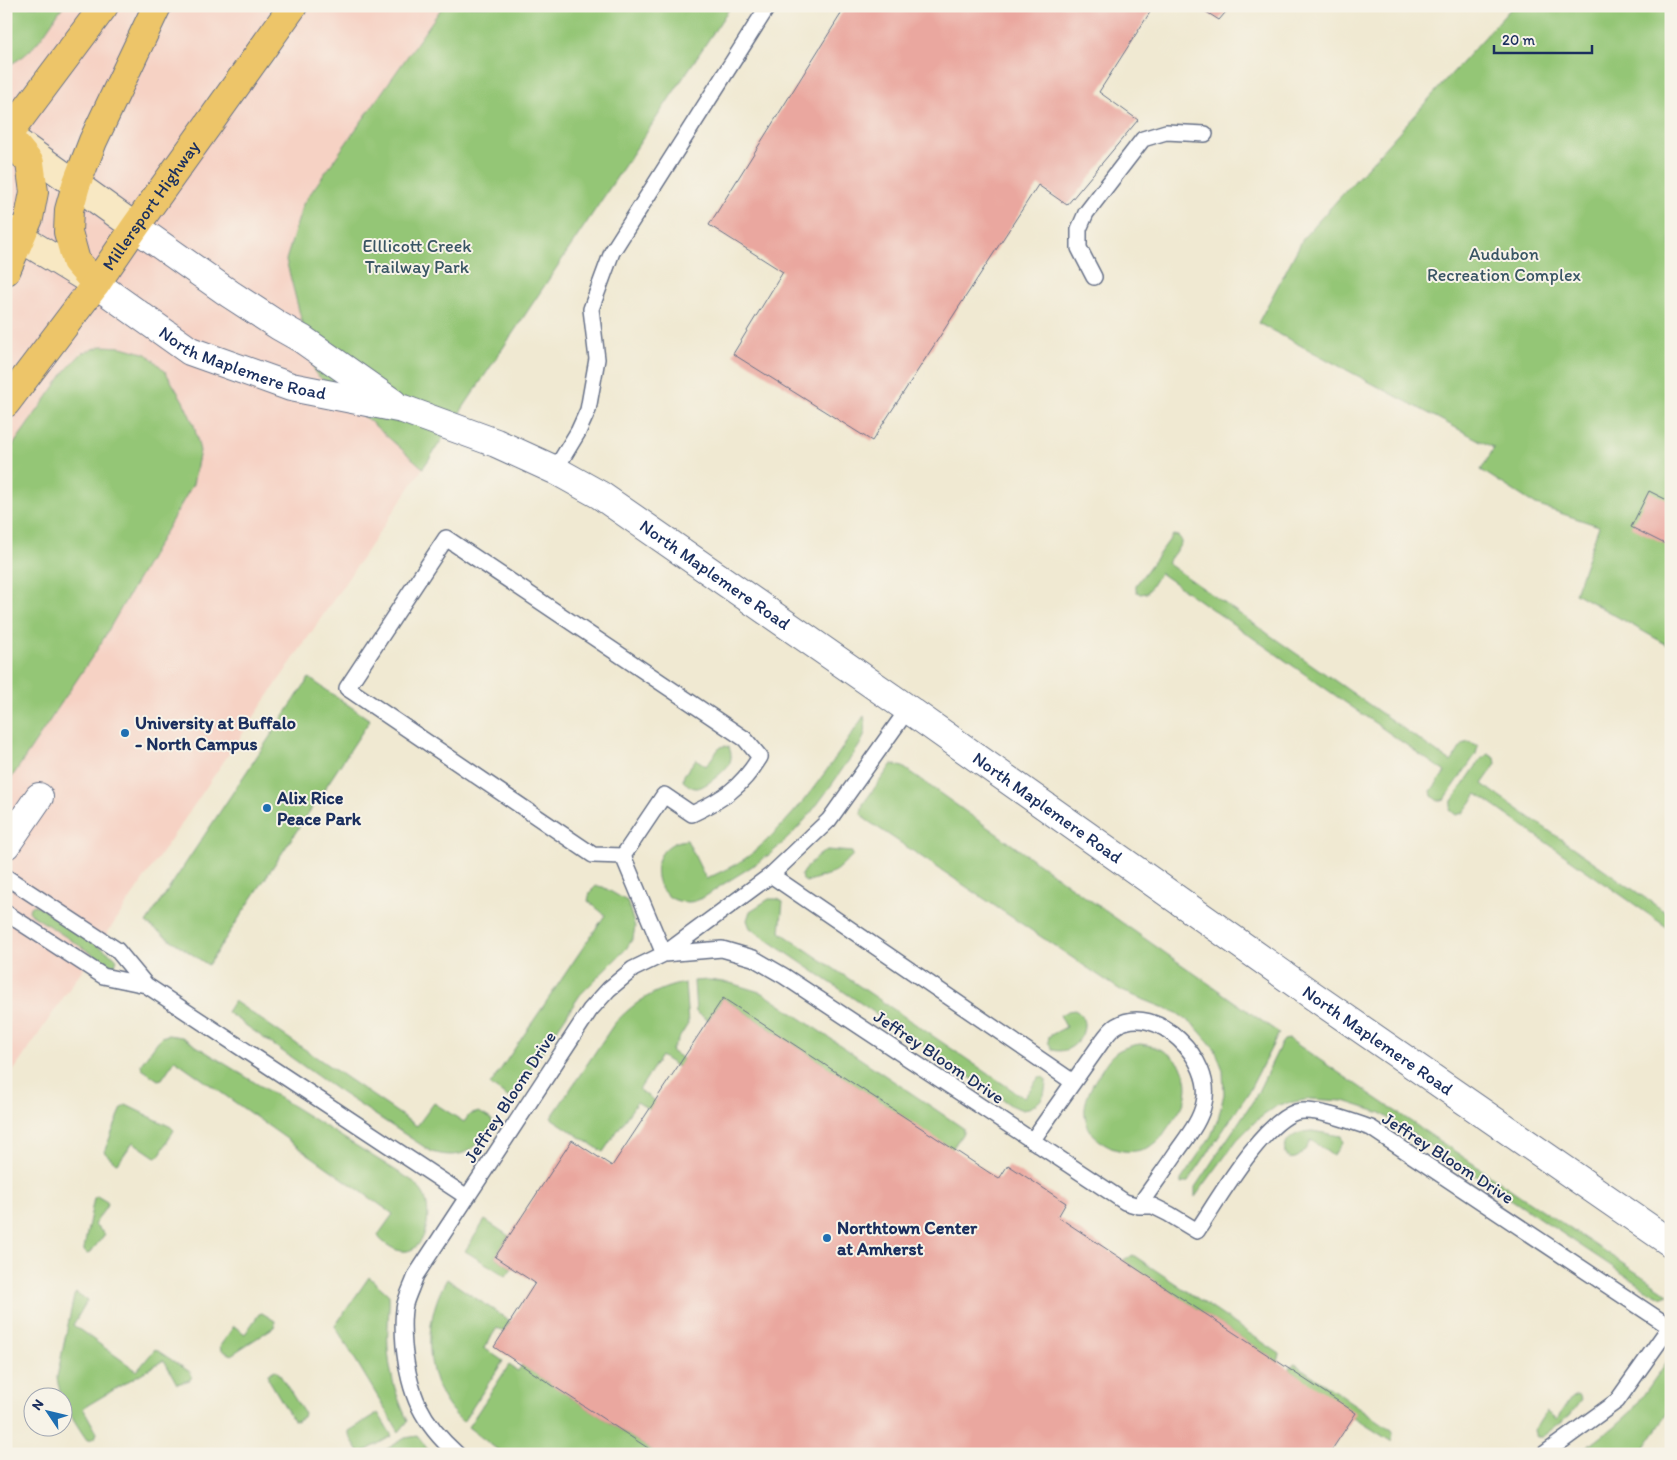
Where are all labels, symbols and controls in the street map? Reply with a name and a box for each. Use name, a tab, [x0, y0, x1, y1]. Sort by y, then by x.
scale bar	[1494, 22, 1592, 54]
text: 20 m	[1502, 31, 1536, 49]
street label: Millersport Highway	[97, 136, 205, 275]
park label: Elllicott Creek Trailway Park	[362, 235, 472, 278]
park label: Audubon Recreation Complex	[1427, 243, 1582, 286]
street label: North Maplemere Road	[155, 321, 328, 405]
street label: North Maplemere Road	[635, 515, 795, 635]
place label: University at Buffalo - North Campus	[135, 712, 296, 755]
marker: University at Buffalo - North Campus	[119, 727, 131, 739]
street label: North Maplemere Road	[968, 747, 1127, 868]
place label: Alix Rice Peace Park	[276, 787, 362, 830]
marker: Alix Rice Peace Park	[261, 802, 273, 814]
street label: North Maplemere Road	[1298, 981, 1458, 1100]
street label: Jeffrey Bloom Drive	[870, 1005, 1008, 1109]
street label: Jeffrey Bloom Drive	[459, 1027, 561, 1167]
street label: Jeffrey Bloom Drive	[1378, 1107, 1518, 1209]
place label: Northtown Center at Amherst	[837, 1217, 978, 1260]
marker: Northtown Center at Amherst	[821, 1232, 833, 1244]
north arrow	[22, 1388, 72, 1438]
text: N	[28, 1396, 47, 1414]

